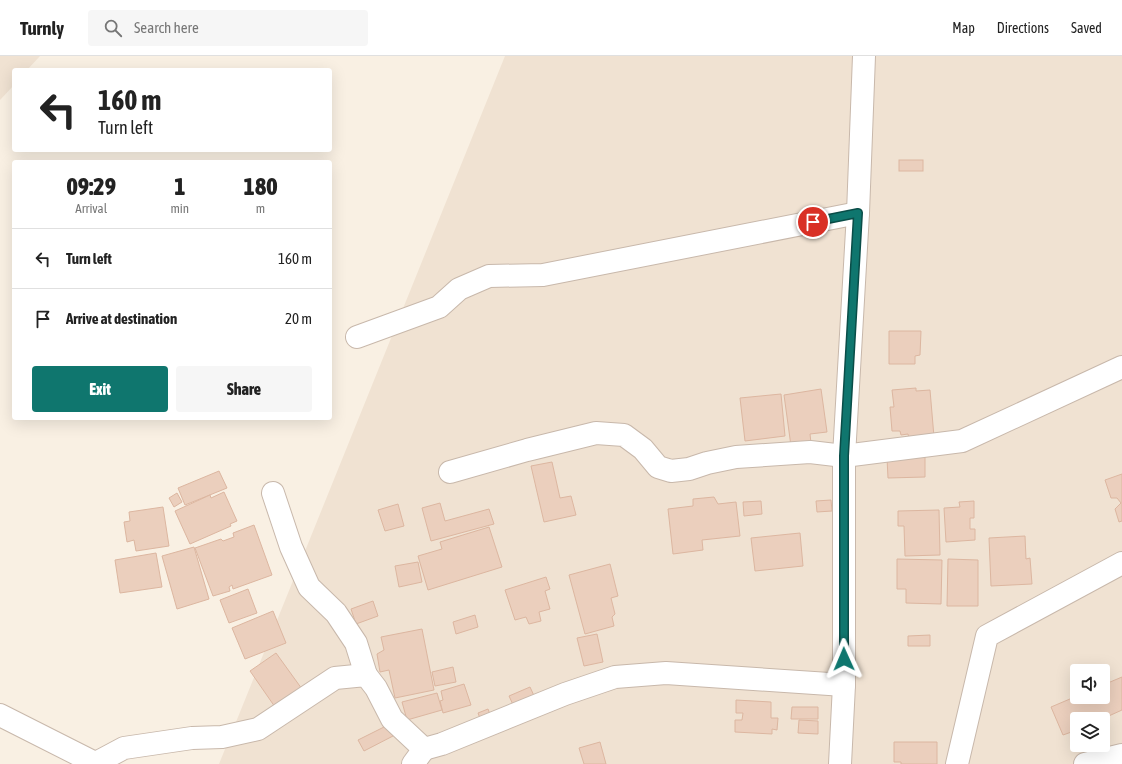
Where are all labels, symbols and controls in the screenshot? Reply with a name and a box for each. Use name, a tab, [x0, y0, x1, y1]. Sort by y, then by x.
search box	[88, 10, 368, 46]
text: Turnly	[20, 17, 64, 39]
icon: search	[102, 17, 124, 39]
text: Search here	[134, 19, 199, 36]
text: Map	[952, 20, 975, 36]
text: Directions	[997, 20, 1049, 36]
text: Saved	[1071, 20, 1102, 36]
icon: left	[32, 84, 84, 136]
text: 160 m	[98, 84, 161, 116]
text: Turn left	[98, 117, 153, 138]
text: 09:29	[67, 173, 116, 200]
text: 1	[174, 173, 185, 200]
text: 180	[244, 173, 277, 200]
text: Arrival	[75, 201, 107, 216]
text: min	[170, 201, 189, 216]
text: m	[256, 201, 265, 216]
pin	[796, 205, 830, 239]
icon: arrive	[802, 211, 824, 233]
icon: left	[32, 248, 54, 270]
text: Turn left	[66, 250, 112, 267]
text: 160 m	[278, 250, 312, 267]
icon: arrive	[32, 308, 54, 330]
text: Arrive at destination	[66, 310, 177, 327]
text: 20 m	[285, 310, 312, 327]
button: Exit	[32, 366, 168, 412]
button: Share	[176, 366, 312, 412]
position arrow	[823, 638, 865, 680]
map controls	[1070, 664, 1110, 752]
button: sound	[1070, 664, 1110, 704]
button: layers	[1070, 712, 1110, 752]

